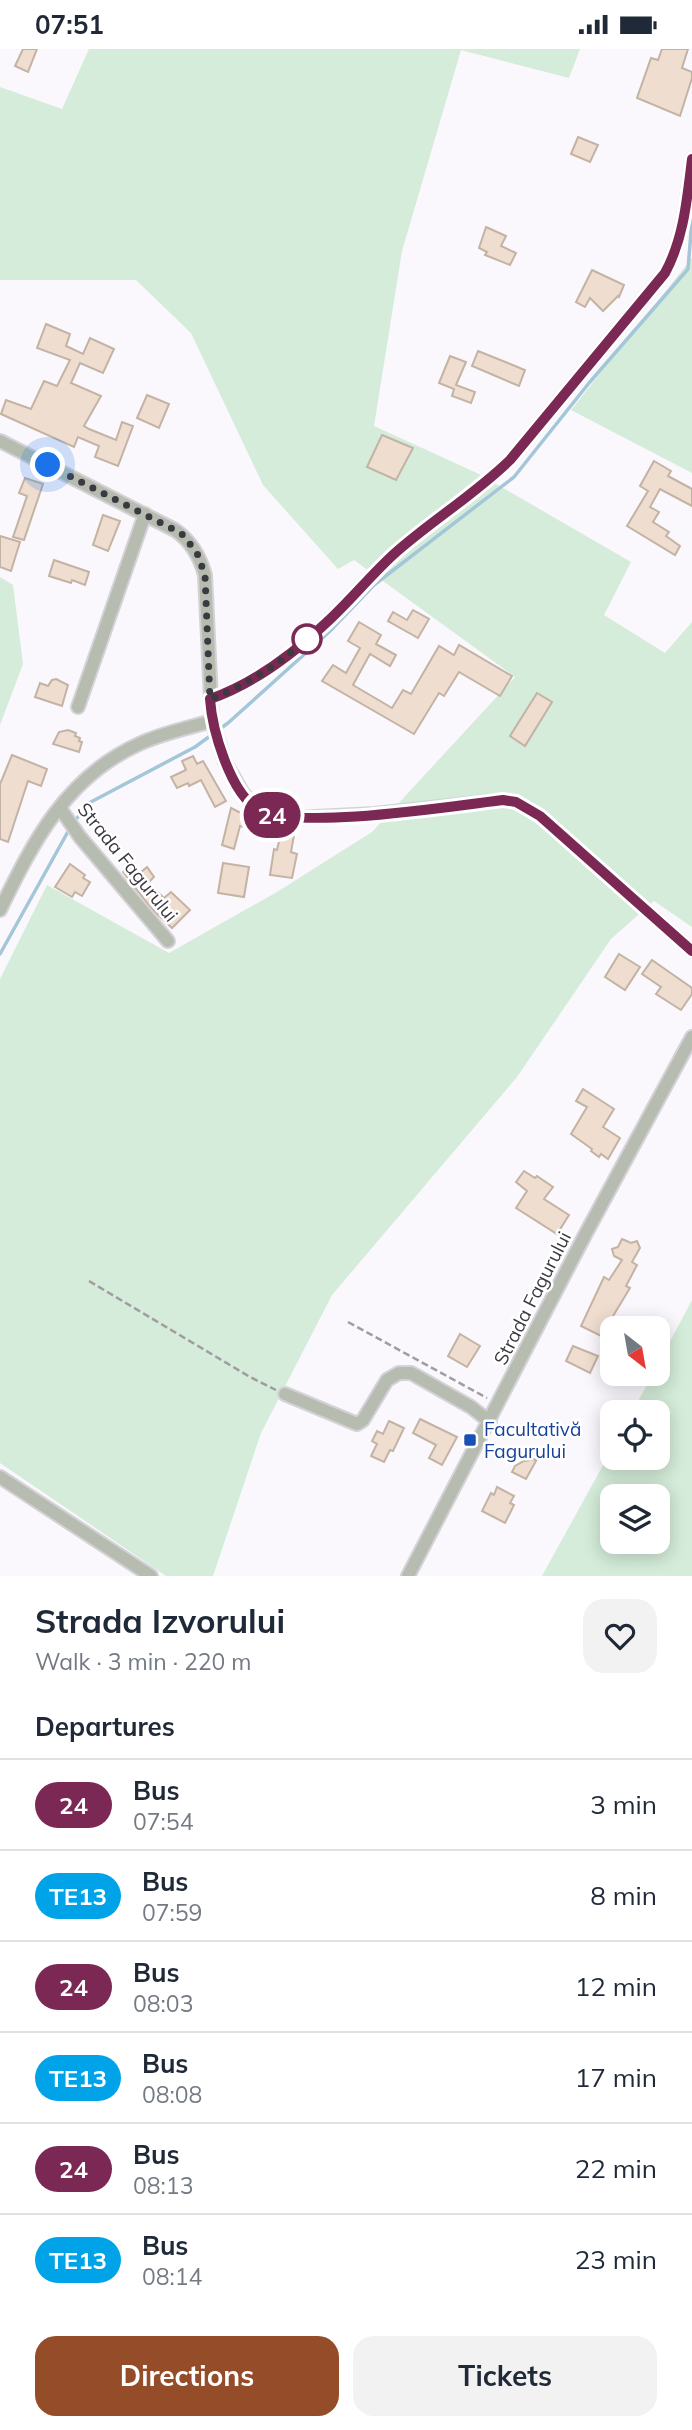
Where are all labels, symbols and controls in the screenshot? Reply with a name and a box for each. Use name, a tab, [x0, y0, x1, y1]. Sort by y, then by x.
text: 07:51	[35, 8, 104, 41]
your location	[30, 447, 65, 482]
unlabelled marker	[292, 624, 322, 654]
line badge: 24	[240, 792, 304, 838]
street label: Strada Fagurului	[73, 798, 183, 926]
text: 24	[258, 800, 286, 830]
street label: Strada Fagurului	[488, 1227, 576, 1369]
north arrow	[600, 1316, 670, 1386]
map controls	[600, 1316, 670, 1554]
button: locate	[600, 1400, 670, 1470]
place label: Facultativă Fagurului	[484, 1417, 581, 1463]
marker: Facultativă Fagurului	[462, 1432, 478, 1448]
button: layers	[600, 1484, 670, 1554]
button: heart	[583, 1599, 657, 1673]
text: Strada Izvorului	[35, 1600, 285, 1641]
text: Walk · 3 min · 220 m	[35, 1647, 252, 1676]
text: Departures	[35, 1710, 175, 1743]
text: Bus	[133, 1774, 179, 1807]
text: 3 min	[590, 1788, 657, 1821]
text: 24	[59, 1790, 88, 1820]
text: 07:54	[133, 1807, 193, 1836]
text: Bus	[142, 1865, 188, 1898]
text: 8 min	[590, 1879, 657, 1912]
text: TE13	[49, 1881, 107, 1911]
text: 07:59	[142, 1898, 202, 1927]
text: Bus	[133, 1956, 179, 1989]
text: 12 min	[575, 1970, 657, 2003]
text: 24	[59, 1972, 88, 2002]
text: 08:03	[133, 1989, 193, 2018]
text: Bus	[142, 2047, 188, 2080]
text: 17 min	[575, 2061, 657, 2094]
text: TE13	[49, 2063, 107, 2093]
text: 08:08	[142, 2080, 202, 2109]
text: Bus	[133, 2138, 179, 2171]
text: 22 min	[575, 2152, 657, 2185]
text: 24	[59, 2154, 88, 2184]
text: 08:13	[133, 2171, 193, 2200]
text: Bus	[142, 2229, 188, 2262]
text: 23 min	[575, 2243, 657, 2276]
text: TE13	[49, 2245, 107, 2275]
text: 08:14	[142, 2262, 202, 2291]
button: Directions	[35, 2336, 339, 2416]
button: Tickets	[353, 2336, 657, 2416]

